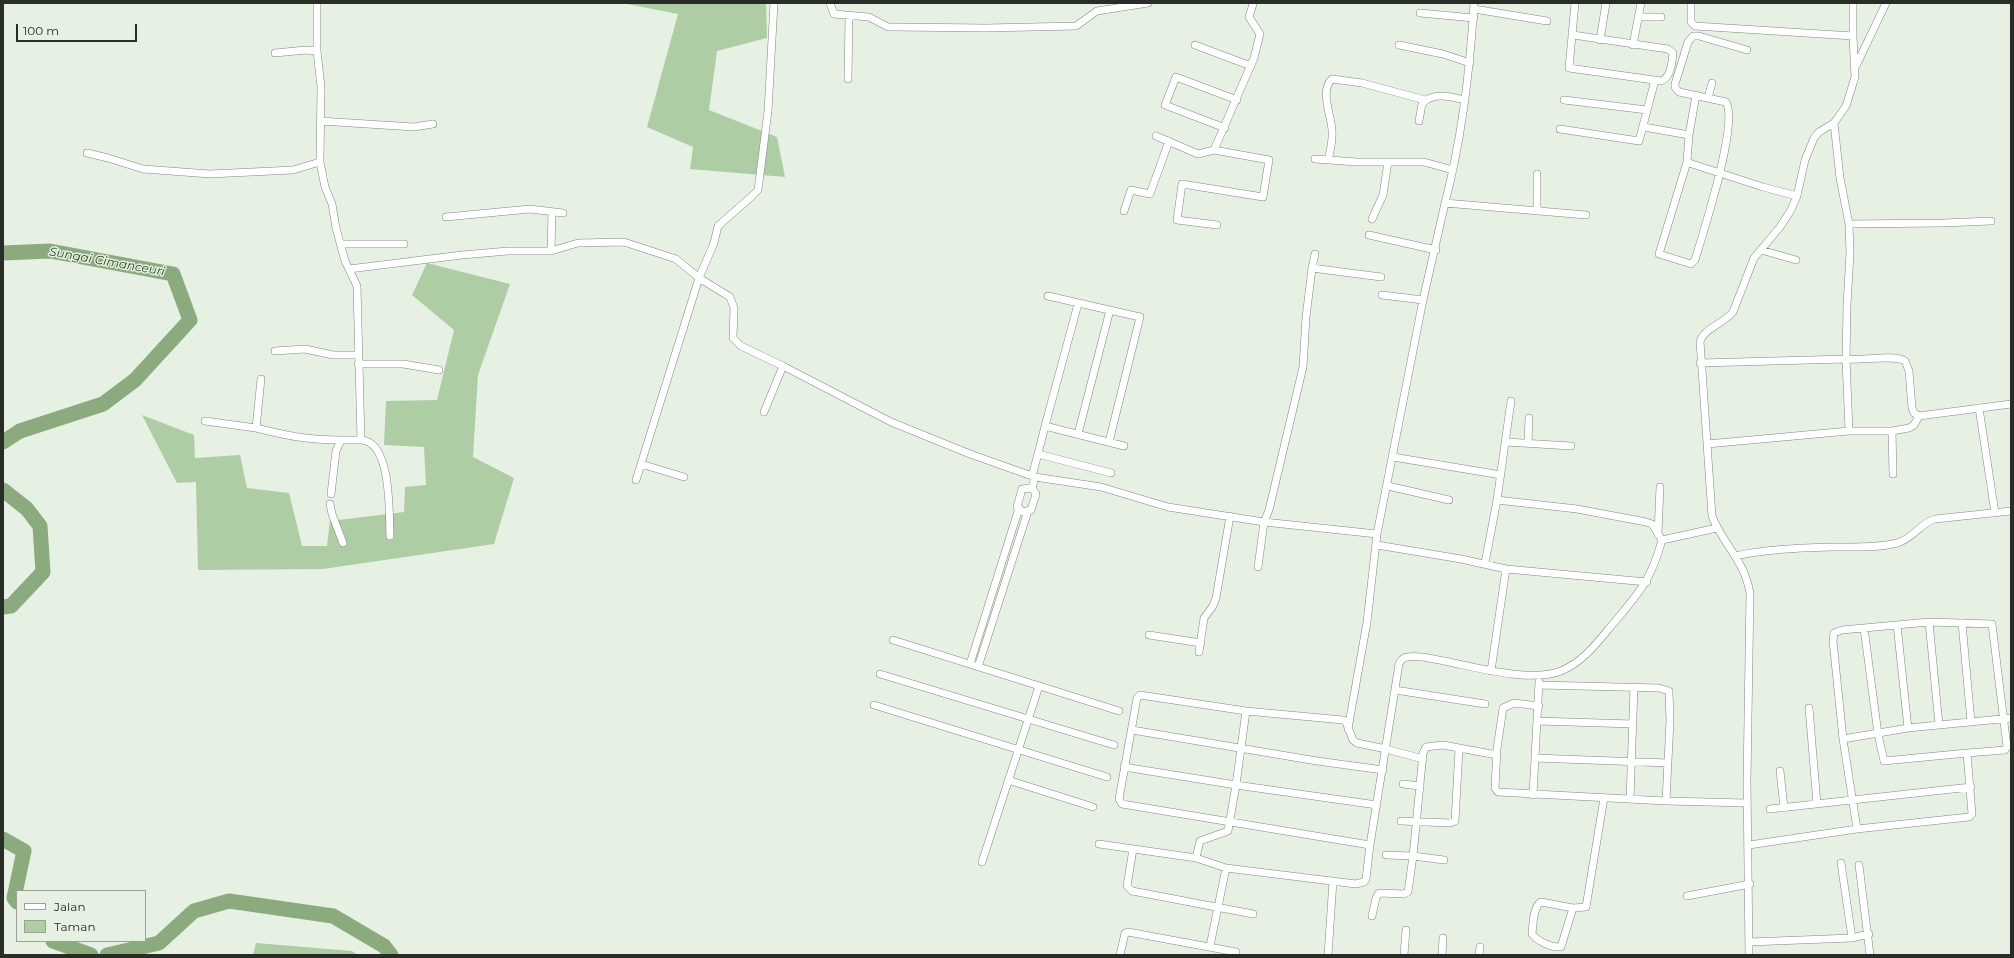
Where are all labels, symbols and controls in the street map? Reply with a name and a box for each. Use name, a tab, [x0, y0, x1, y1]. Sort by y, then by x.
scale bar	[18, 16, 139, 42]
text: 100 m	[23, 23, 59, 38]
water label: Sungai Cimanceuri	[48, 245, 166, 279]
legend	[16, 890, 146, 942]
text: Jalan	[54, 899, 86, 914]
text: Taman	[54, 919, 96, 934]

